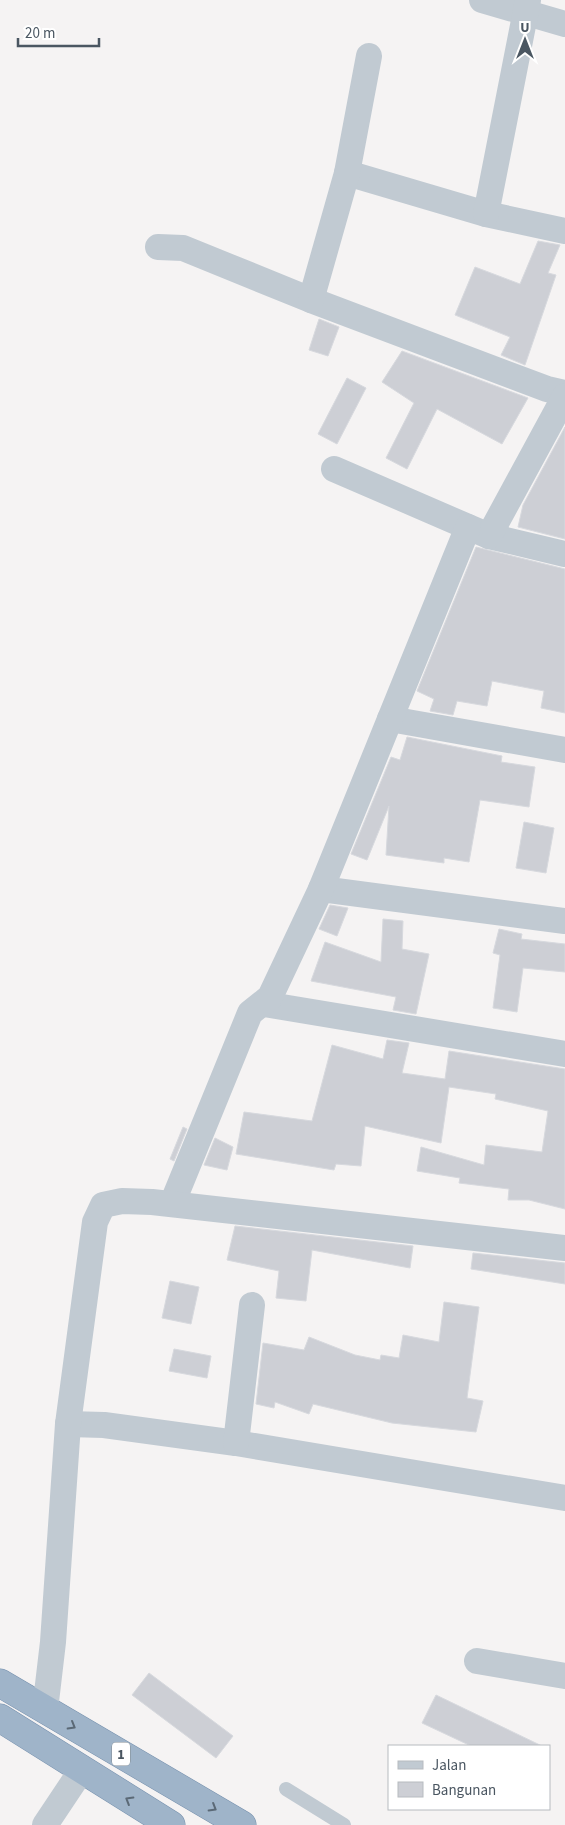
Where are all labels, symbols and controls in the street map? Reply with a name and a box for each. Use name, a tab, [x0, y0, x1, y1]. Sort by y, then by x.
scale bar	[18, 15, 99, 47]
north arrow	[500, 15, 550, 65]
text: U	[520, 18, 530, 38]
text: 20 m	[25, 23, 55, 44]
one-way arrow	[67, 1719, 76, 1729]
road number: 1	[112, 1742, 130, 1766]
legend	[388, 1745, 550, 1810]
text: Jalan	[432, 1755, 466, 1776]
text: Bangunan	[432, 1780, 496, 1801]
one-way arrow	[125, 1796, 134, 1806]
one-way arrow	[207, 1801, 216, 1811]

